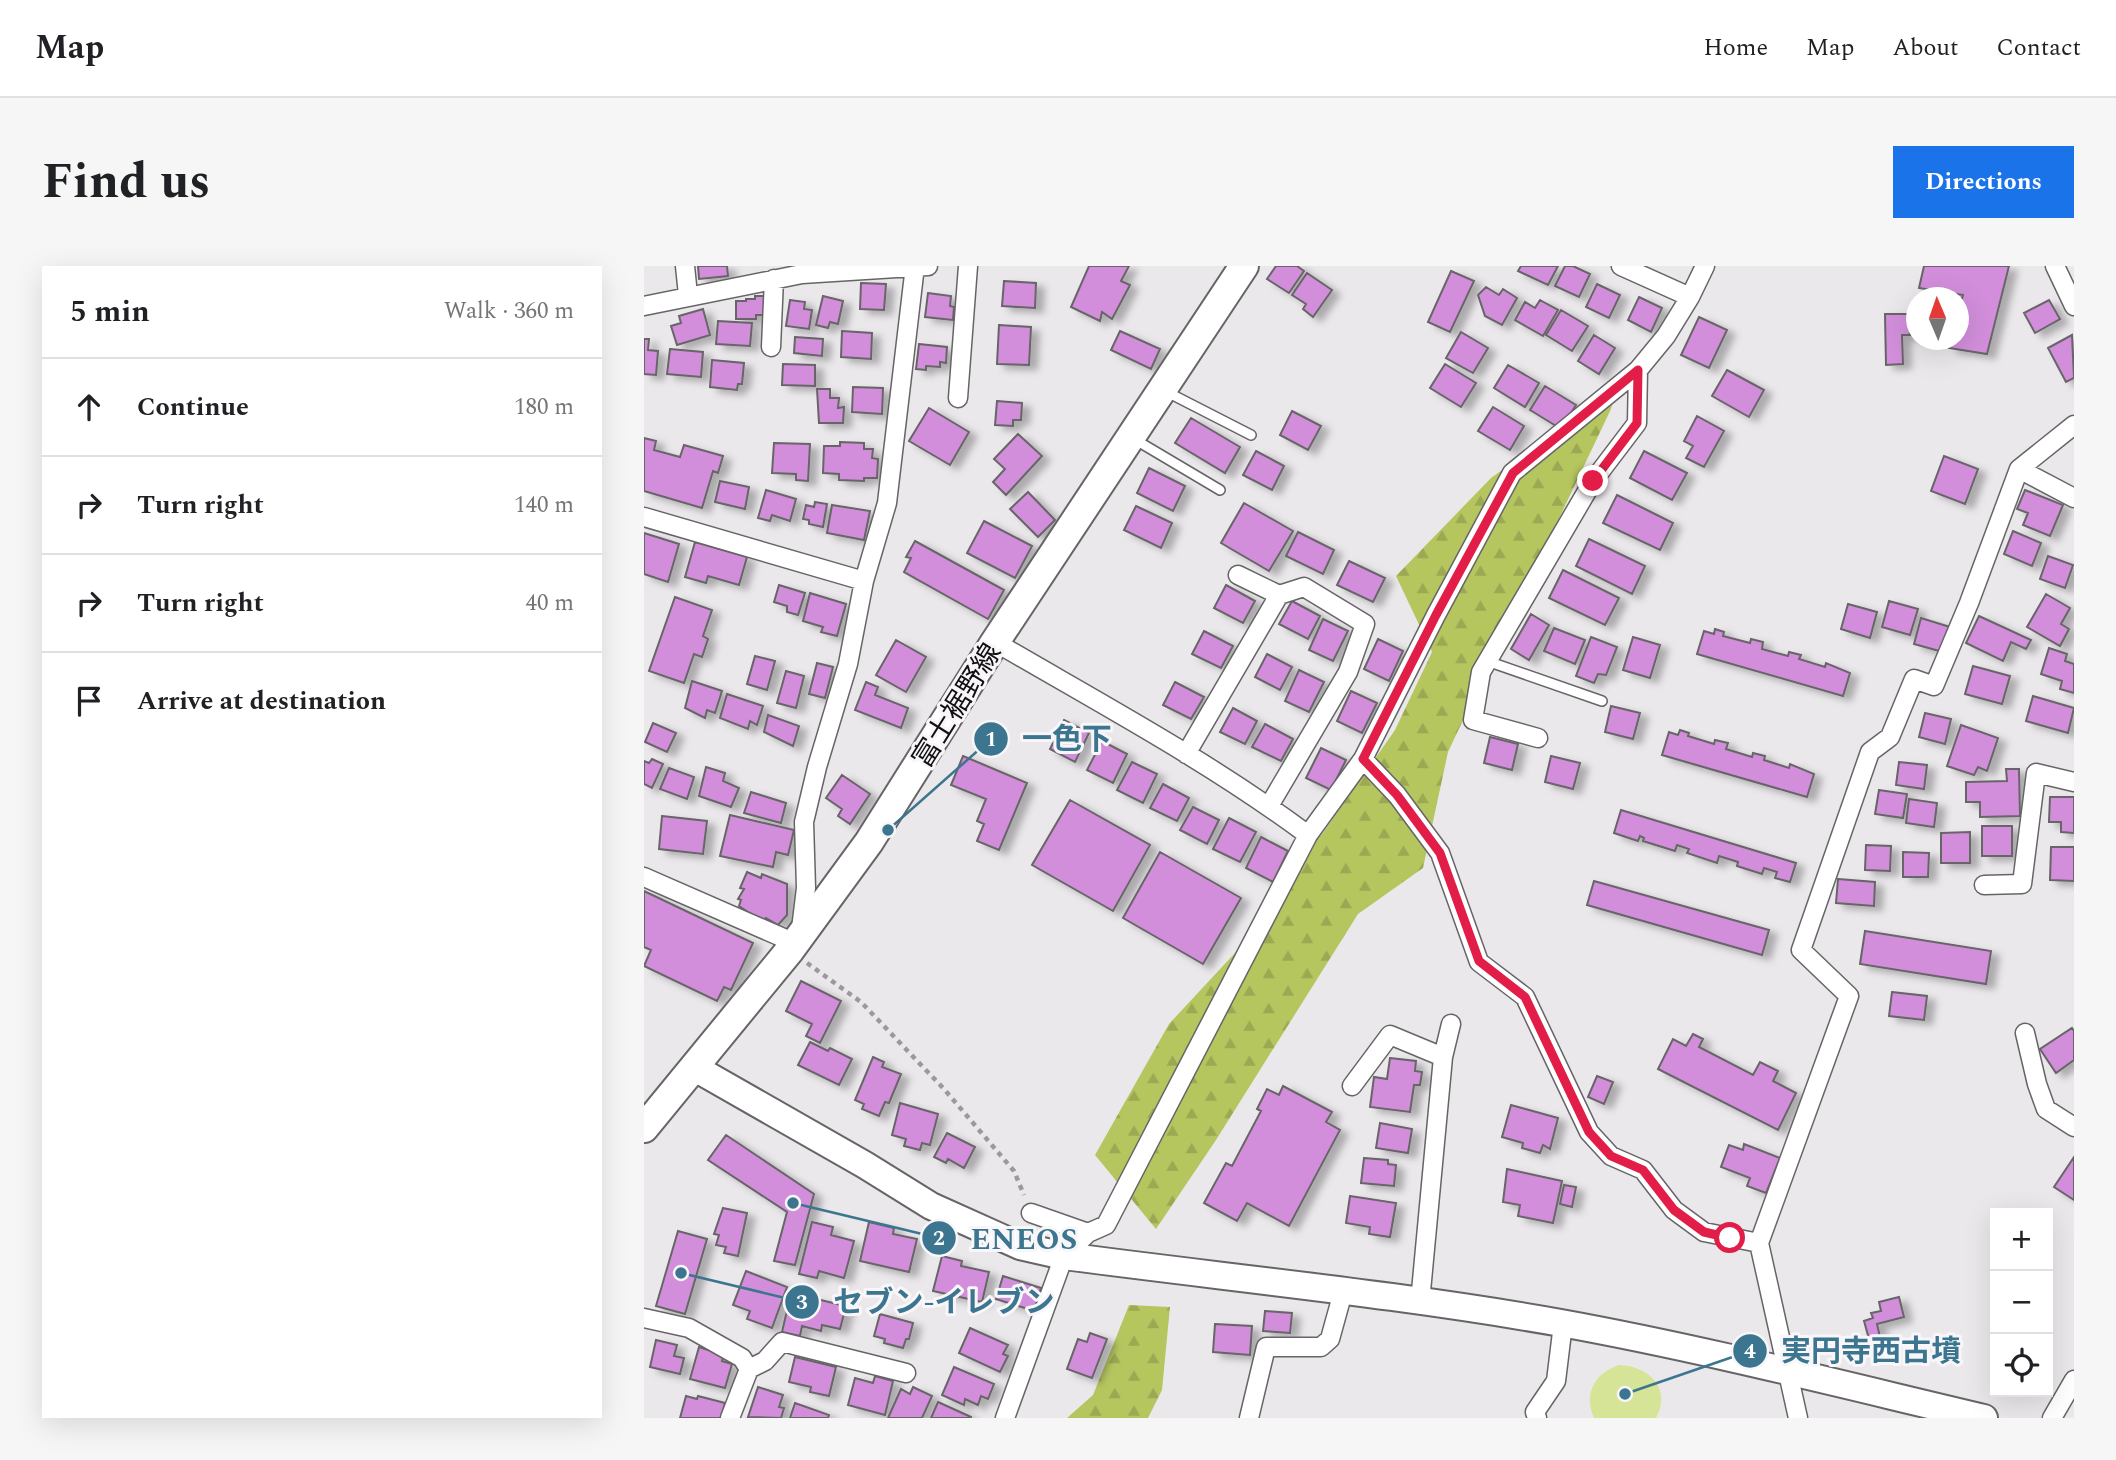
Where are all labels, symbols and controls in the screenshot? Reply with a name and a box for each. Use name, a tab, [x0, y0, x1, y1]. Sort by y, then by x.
text: Map	[35, 23, 104, 73]
text: Home	[1703, 30, 1768, 66]
text: Map	[1806, 30, 1854, 66]
text: About	[1892, 30, 1958, 66]
text: Contact	[1996, 30, 2081, 66]
text: Find us	[42, 145, 210, 220]
button: Directions	[1893, 146, 2074, 218]
north arrow	[1906, 287, 1969, 350]
text: 5 min	[70, 289, 150, 335]
text: Walk · 360 m	[444, 294, 574, 329]
text: Continue	[137, 387, 249, 427]
icon: ahead	[70, 388, 108, 426]
text: 180 m	[514, 390, 574, 425]
route end	[1577, 465, 1608, 496]
text: Turn right	[137, 485, 264, 525]
icon: right	[70, 486, 108, 524]
text: 140 m	[514, 488, 574, 523]
text: Turn right	[137, 583, 264, 623]
icon: right	[70, 584, 108, 622]
text: 40 m	[525, 586, 574, 621]
street label: 富士裾野線	[902, 635, 1013, 777]
text: Arrive at destination	[137, 681, 386, 721]
icon: arrive	[70, 682, 108, 720]
callout: 一色下	[973, 713, 1126, 764]
text: 一色下	[1022, 717, 1112, 763]
text: 1	[985, 724, 997, 756]
map controls	[1990, 1208, 2053, 1397]
button: +	[1990, 1208, 2053, 1271]
callout: ENEOS	[921, 1213, 1091, 1264]
text: ENEOS	[971, 1217, 1077, 1263]
route start	[1714, 1222, 1745, 1253]
text: 2	[933, 1223, 945, 1255]
button: −	[1990, 1271, 2053, 1334]
callout: セブン-イレブン	[784, 1276, 1068, 1327]
text: セブン-イレブン	[833, 1280, 1055, 1326]
text: 3	[796, 1287, 808, 1319]
callout: 実円寺西古墳	[1732, 1325, 1975, 1376]
text: 実円寺西古墳	[1781, 1329, 1961, 1375]
button: locate	[1990, 1334, 2053, 1397]
text: 4	[1744, 1336, 1756, 1368]

